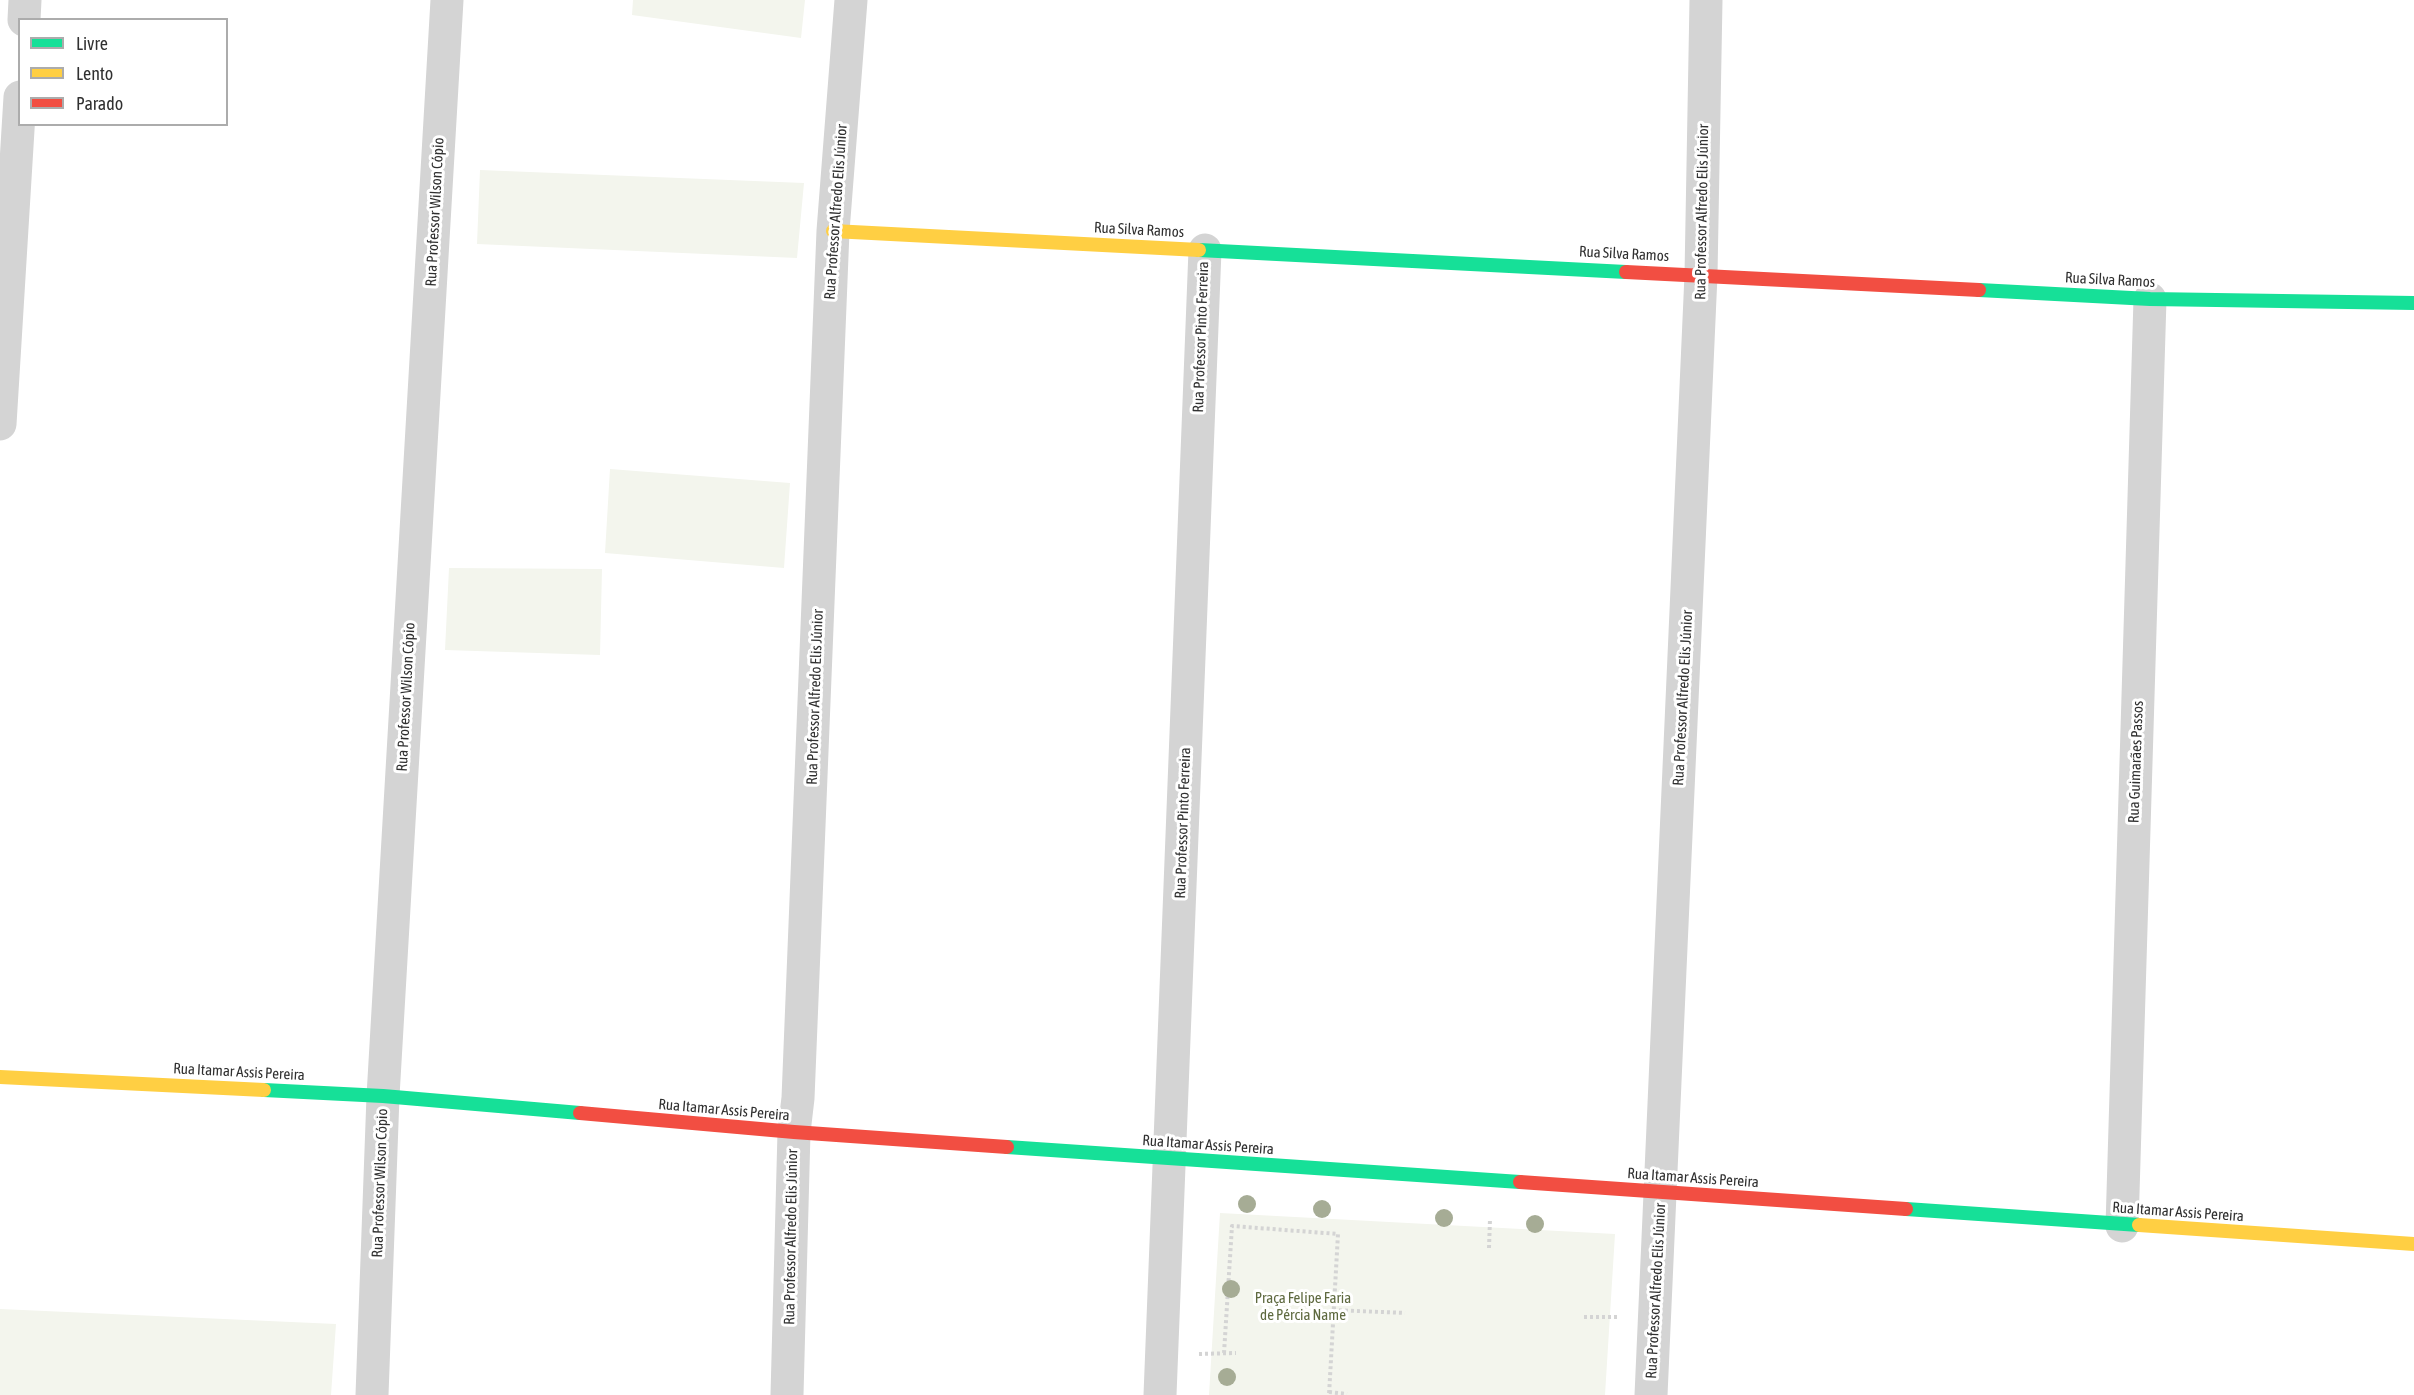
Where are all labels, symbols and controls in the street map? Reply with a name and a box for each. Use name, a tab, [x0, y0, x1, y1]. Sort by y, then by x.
legend	[18, 18, 228, 126]
text: Livre	[76, 33, 108, 54]
text: Lento	[76, 63, 113, 84]
text: Parado	[76, 93, 123, 114]
street label: Rua Professor Alfredo Elis Júnior	[821, 124, 851, 300]
street label: Rua Professor Alfredo Elis Júnior	[1691, 124, 1713, 300]
street label: Rua Professor Wilson Cópio	[422, 137, 448, 287]
street label: Rua Silva Ramos	[1094, 219, 1184, 241]
street label: Rua Silva Ramos	[1579, 243, 1669, 265]
street label: Rua Professor Pinto Ferreira	[1189, 261, 1213, 413]
street label: Rua Silva Ramos	[2065, 269, 2155, 291]
street label: Rua Professor Alfredo Elis Júnior	[803, 609, 827, 785]
street label: Rua Professor Alfredo Elis Júnior	[1669, 610, 1697, 786]
street label: Rua Professor Wilson Cópio	[393, 622, 419, 772]
street label: Rua Guimarães Passos	[2125, 701, 2147, 823]
street label: Rua Professor Pinto Ferreira	[1171, 747, 1195, 899]
street label: Rua Itamar Assis Pereira	[173, 1060, 305, 1084]
street label: Rua Itamar Assis Pereira	[658, 1095, 790, 1125]
street label: Rua Professor Wilson Cópio	[368, 1108, 392, 1258]
street label: Rua Itamar Assis Pereira	[1142, 1131, 1274, 1159]
street label: Rua Professor Alfredo Elis Júnior	[780, 1149, 802, 1325]
street label: Rua Itamar Assis Pereira	[1627, 1164, 1759, 1192]
street label: Rua Itamar Assis Pereira	[2112, 1198, 2244, 1226]
street label: Rua Professor Alfredo Elis Júnior	[1642, 1203, 1670, 1379]
park label: Praça Felipe Faria de Pércia Name	[1255, 1289, 1351, 1324]

